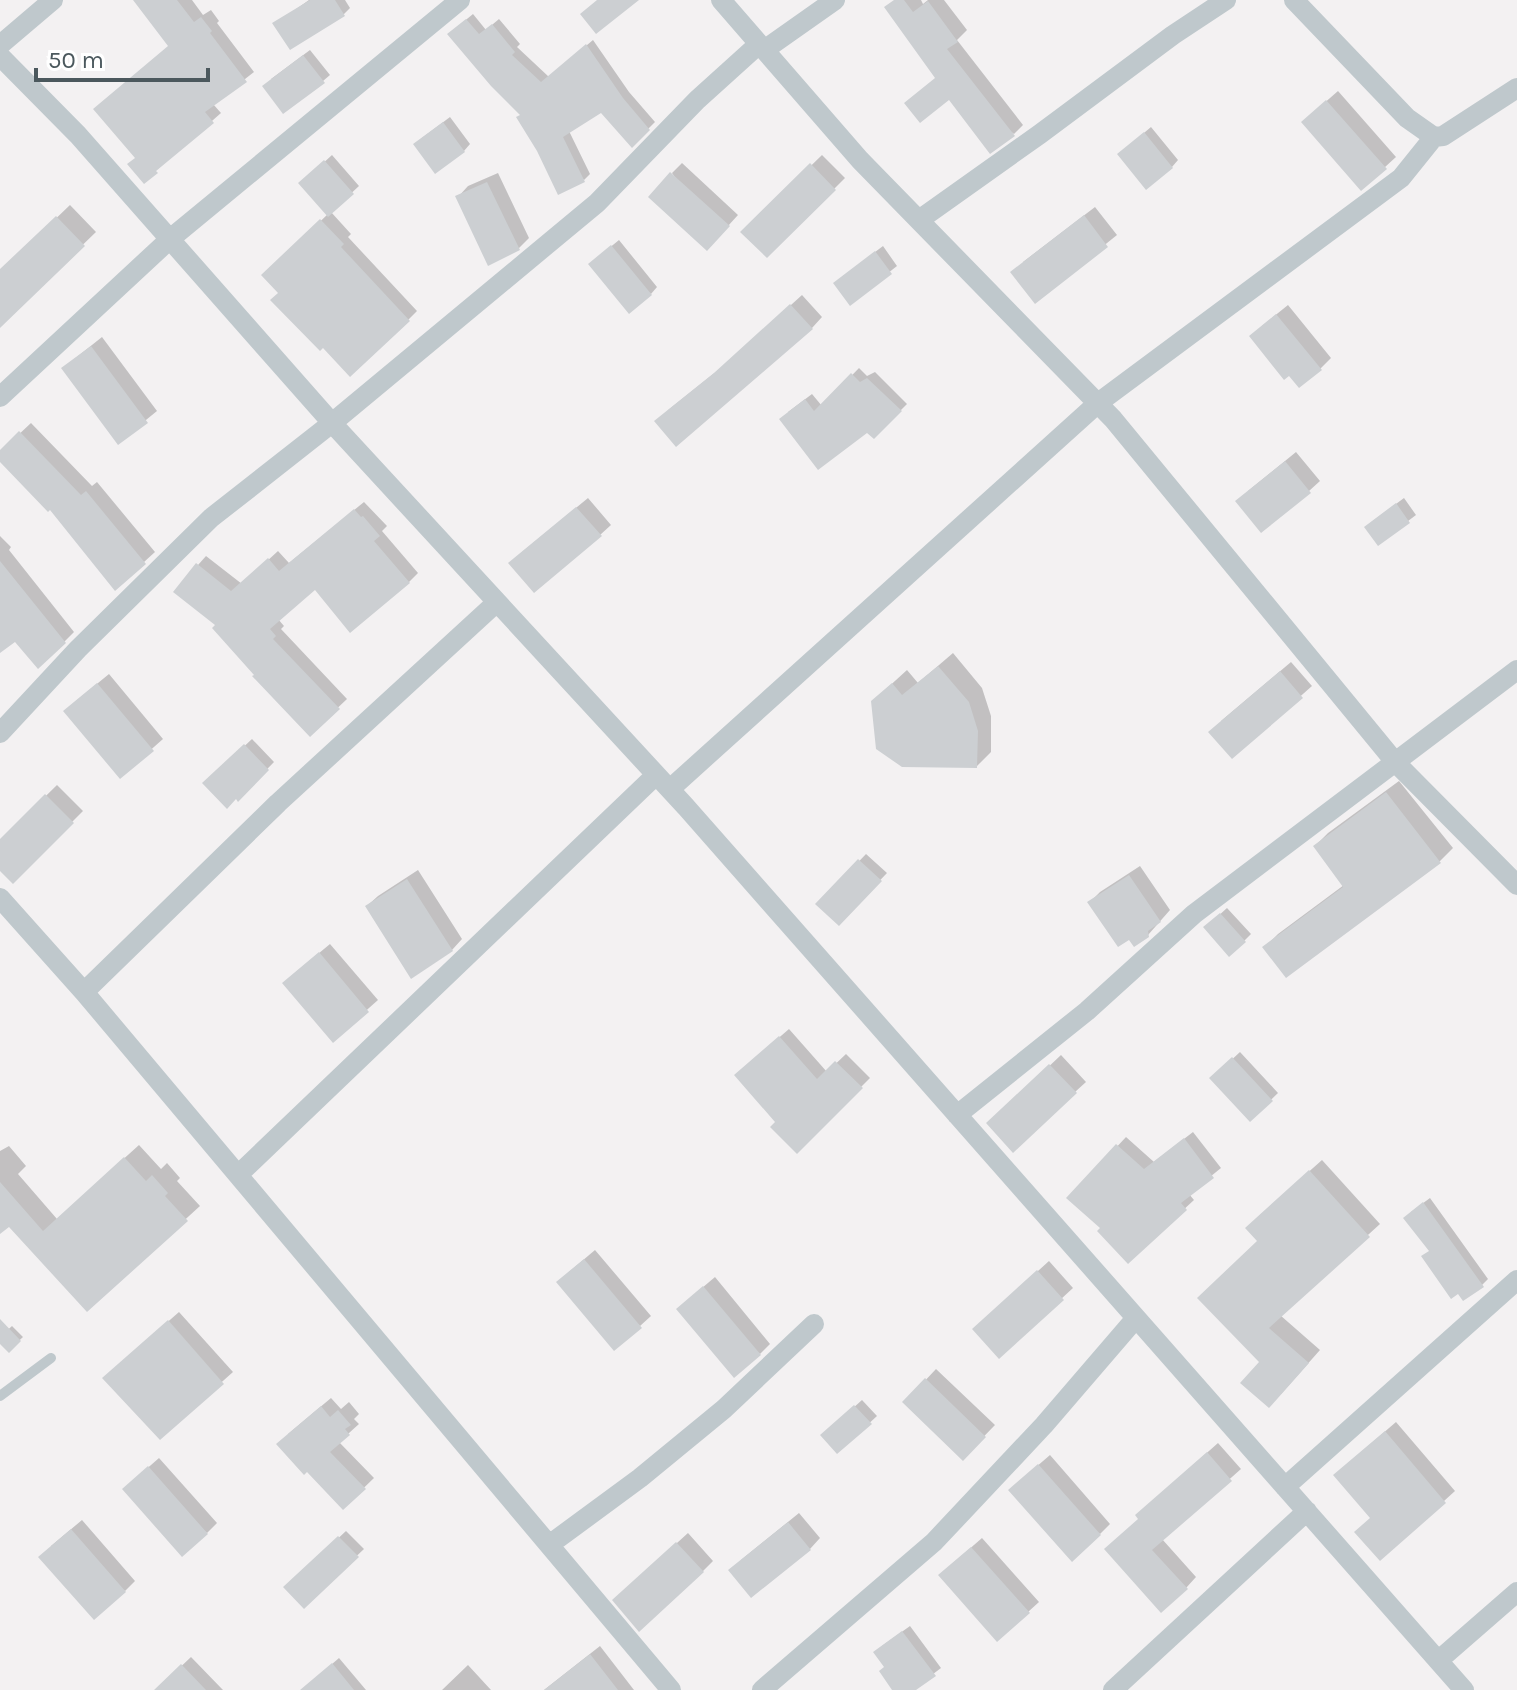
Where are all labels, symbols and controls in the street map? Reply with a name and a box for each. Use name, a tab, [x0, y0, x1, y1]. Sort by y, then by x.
scale bar	[36, 32, 208, 82]
text: 50 m	[48, 46, 104, 74]

